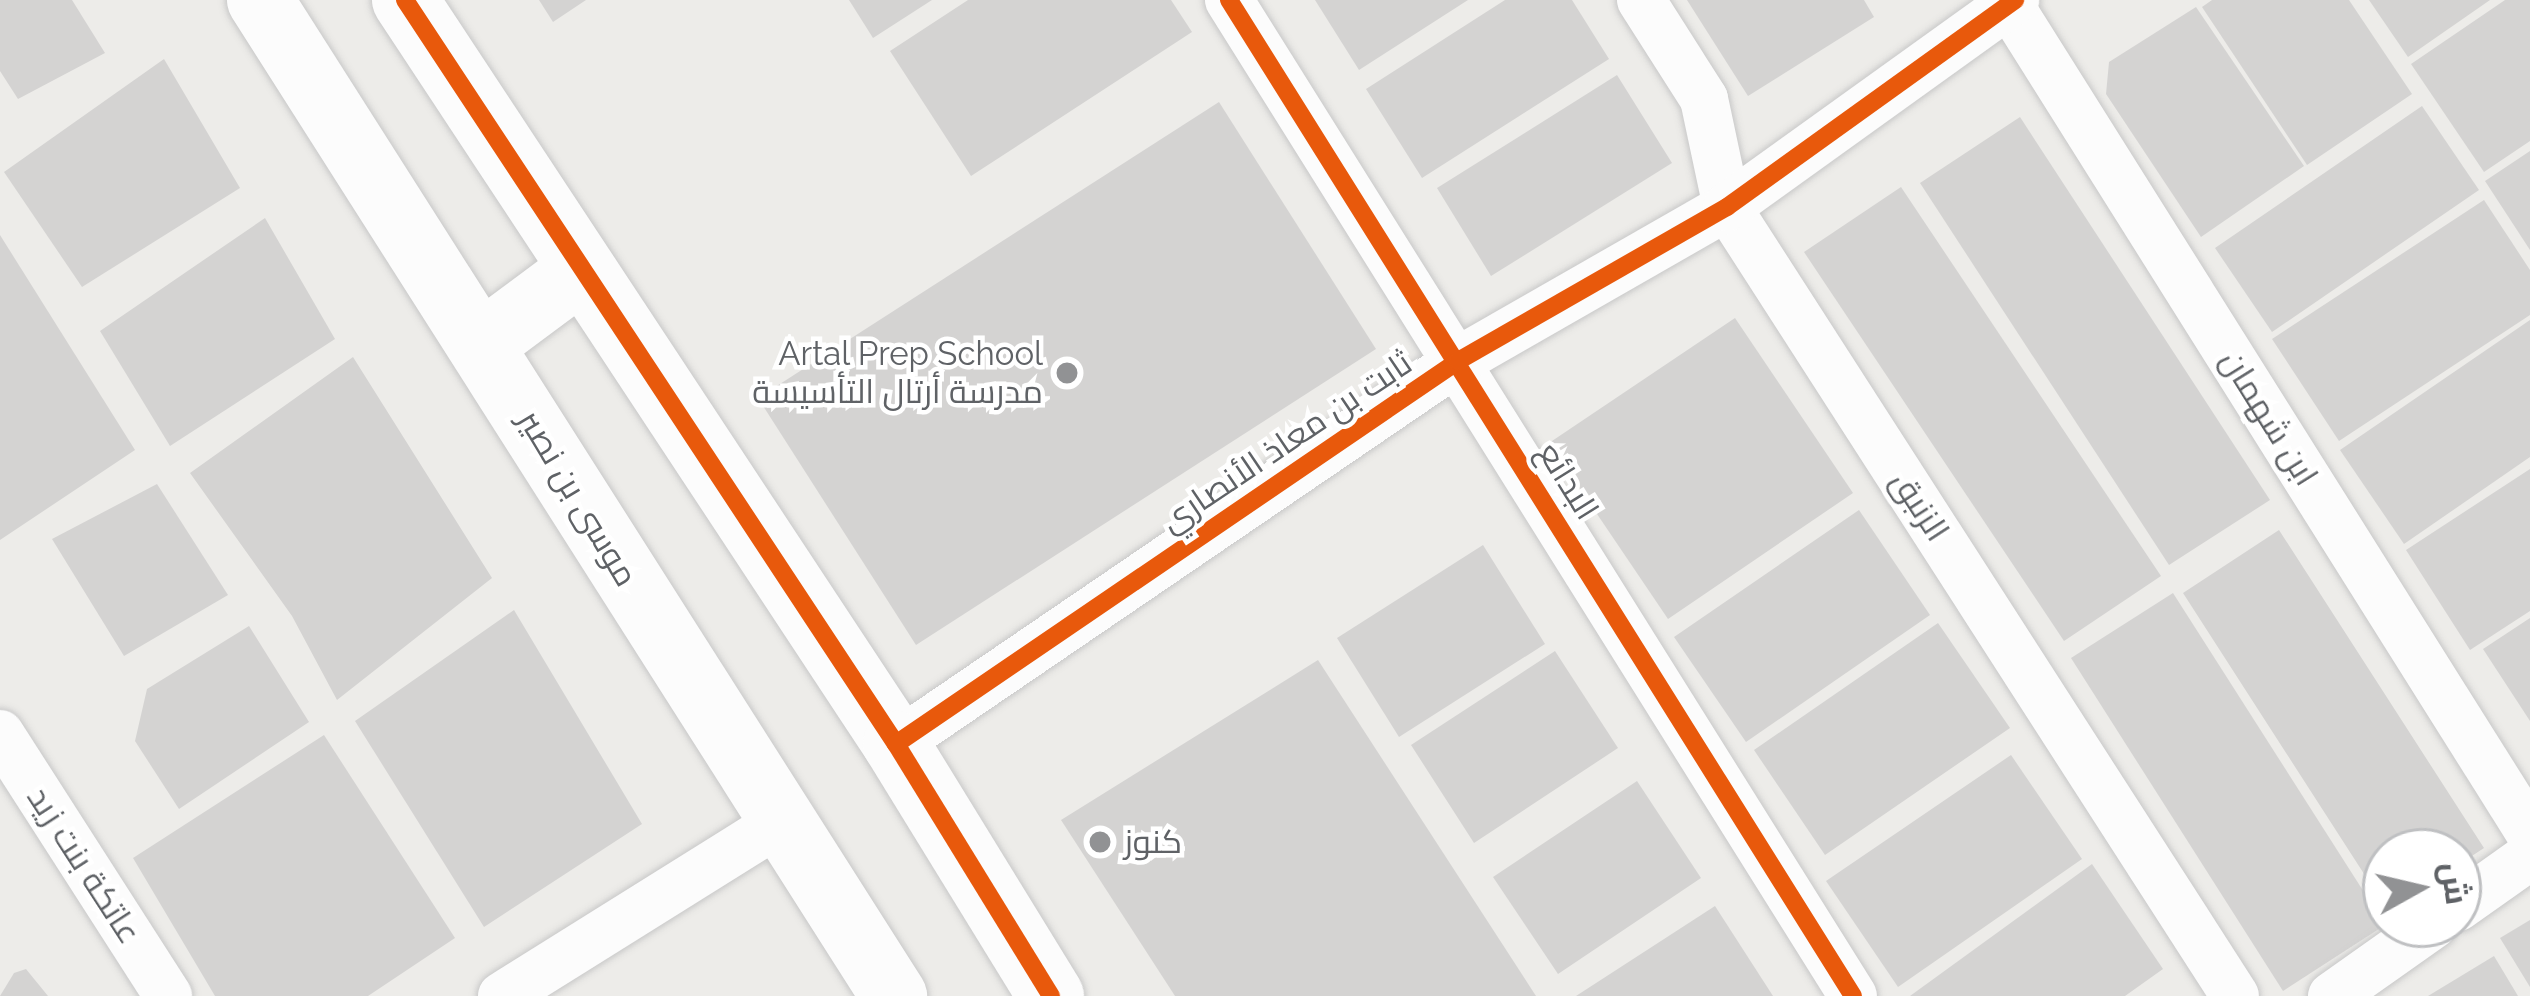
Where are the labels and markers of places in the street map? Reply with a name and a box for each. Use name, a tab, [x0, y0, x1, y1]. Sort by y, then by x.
place label: Artal Prep School مدرسة أرتال التأسيسة	[752, 334, 1043, 412]
marker: Artal Prep School مدرسة أرتال التأسيسة	[1054, 360, 1080, 386]
place label: كنوز	[1124, 822, 1182, 862]
marker: كنوز	[1087, 829, 1113, 855]

